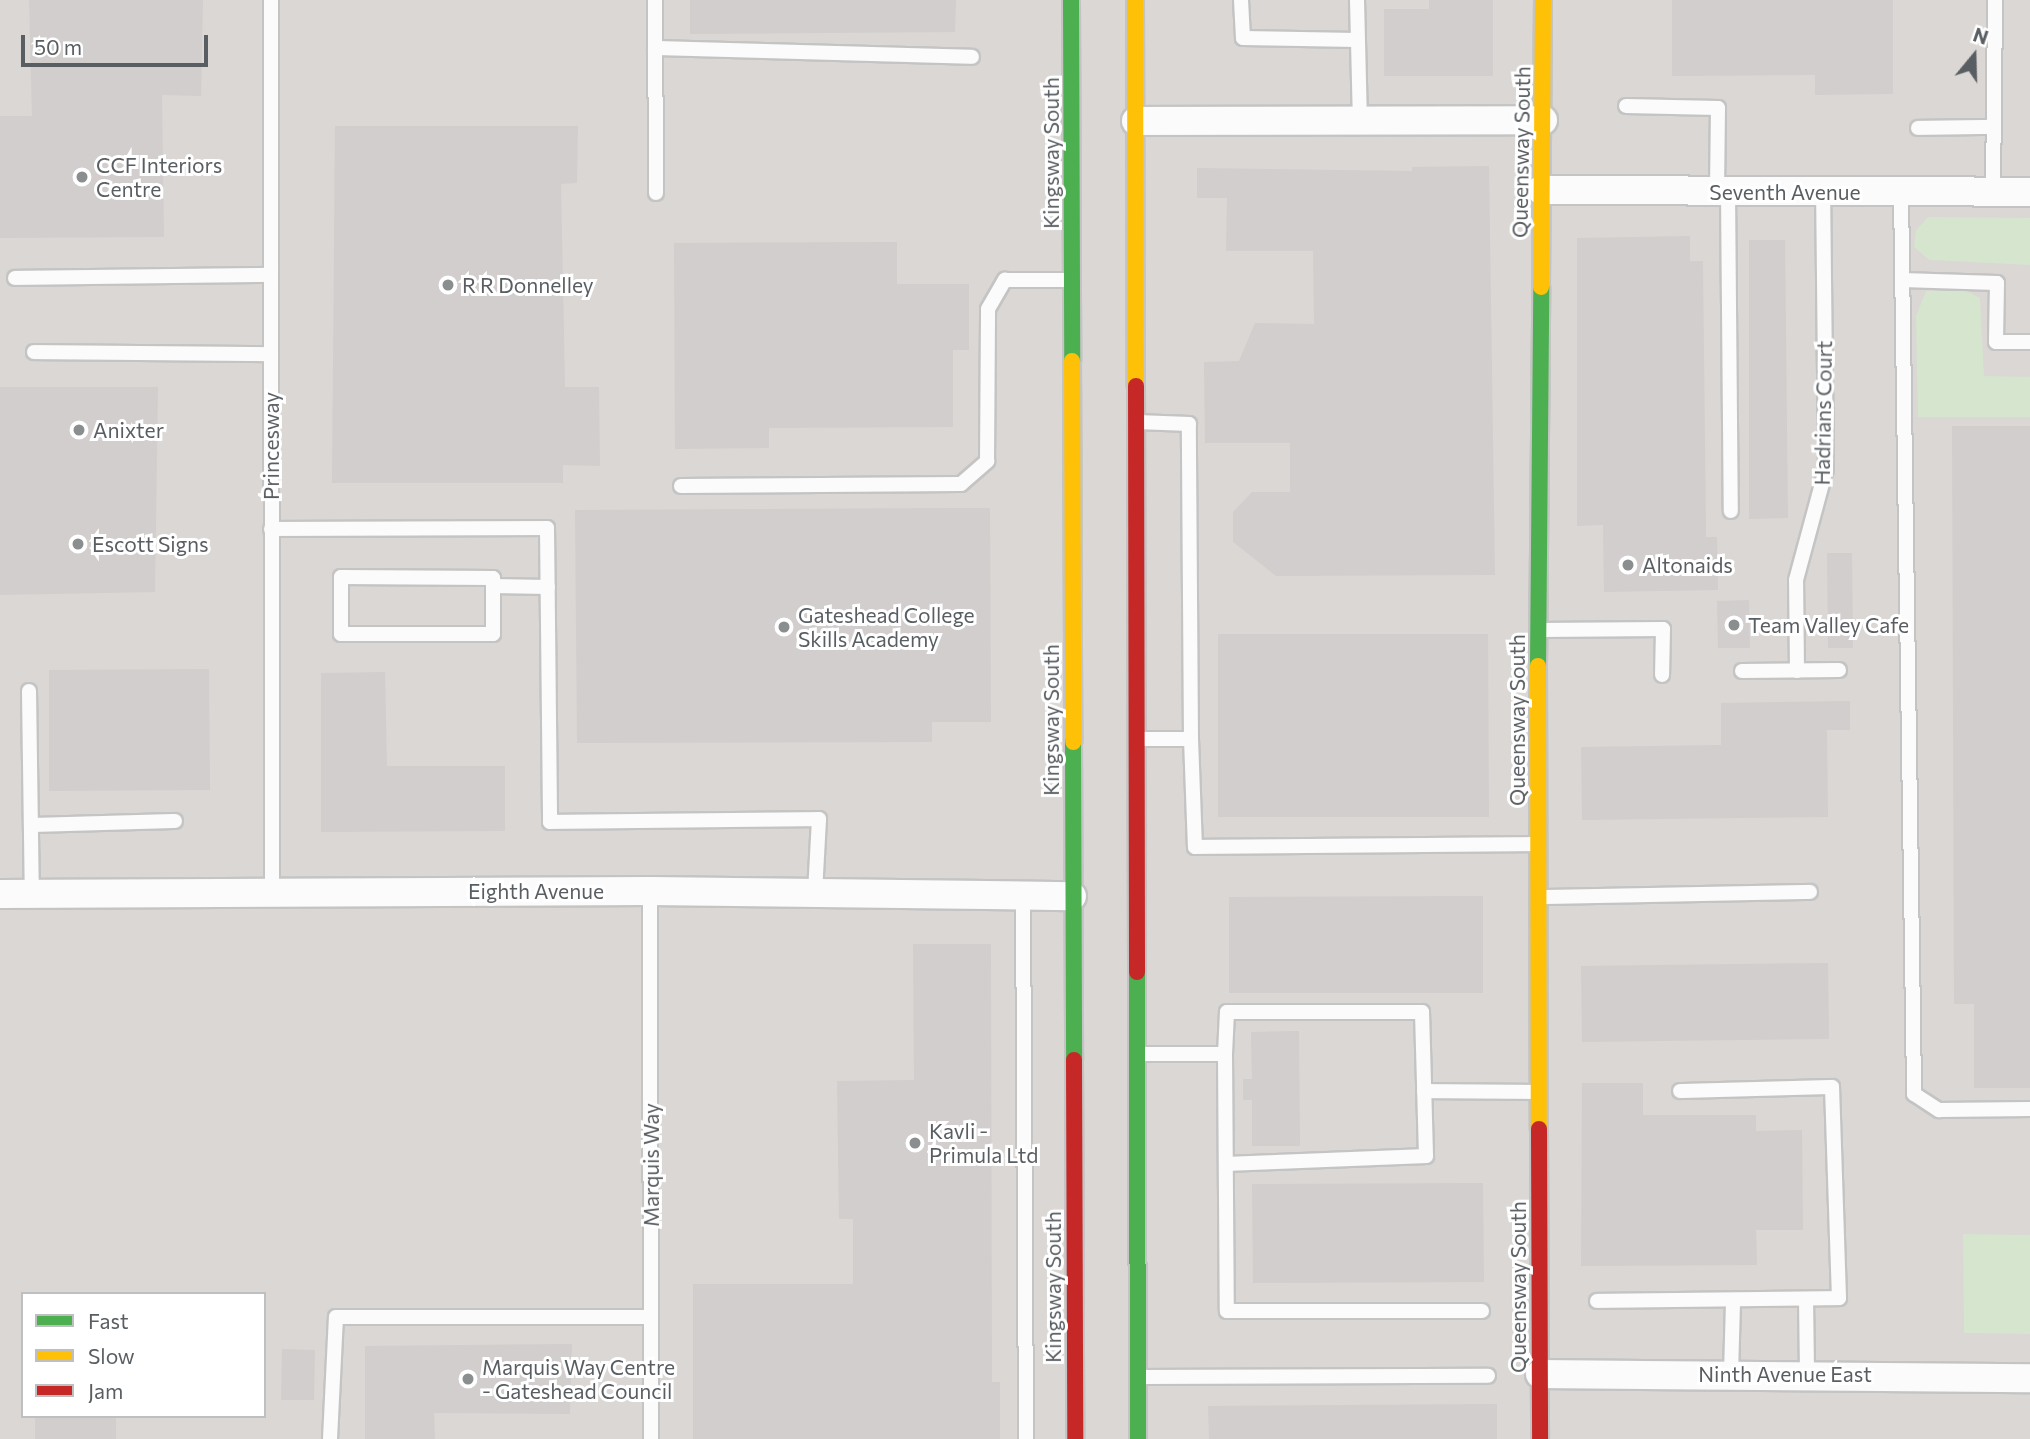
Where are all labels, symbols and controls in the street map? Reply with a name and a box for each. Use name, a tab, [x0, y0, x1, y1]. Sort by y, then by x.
scale bar	[24, 21, 212, 65]
north arrow	[1939, 21, 2009, 91]
text: N	[1971, 22, 1991, 49]
text: 50 m	[34, 34, 82, 59]
street label: Queensway South	[1507, 66, 1535, 238]
street label: Kingsway South	[1038, 77, 1064, 229]
place label: CCF Interiors Centre	[96, 152, 222, 202]
marker: CCF Interiors Centre	[74, 169, 90, 185]
street label: Seventh Avenue	[1709, 179, 1861, 205]
place label: R R Donnelley	[462, 272, 594, 298]
marker: R R Donnelley	[440, 277, 456, 293]
street label: Hadrians Court	[1809, 340, 1837, 486]
street label: Princesway	[258, 392, 284, 500]
place label: Anixter	[93, 417, 164, 443]
marker: Anixter	[71, 422, 87, 438]
place label: Escott Signs	[92, 531, 209, 557]
marker: Escott Signs	[70, 536, 86, 552]
place label: Altonaids	[1642, 552, 1733, 578]
marker: Altonaids	[1620, 557, 1636, 573]
place label: Gateshead College Skills Academy	[798, 602, 975, 652]
place label: Team Valley Cafe	[1748, 612, 1909, 638]
marker: Team Valley Cafe	[1726, 617, 1742, 633]
marker: Gateshead College Skills Academy	[776, 619, 792, 635]
street label: Queensway South	[1504, 634, 1530, 806]
street label: Kingsway South	[1038, 644, 1064, 796]
street label: Eighth Avenue	[468, 878, 604, 904]
street label: Marquis Way	[638, 1103, 664, 1227]
place label: Kavli - Primula Ltd	[929, 1118, 1038, 1168]
marker: Kavli - Primula Ltd	[907, 1135, 923, 1151]
street label: Queensway South	[1505, 1201, 1531, 1373]
street label: Kingsway South	[1040, 1211, 1066, 1363]
legend	[21, 1292, 266, 1418]
text: Fast	[88, 1308, 129, 1333]
text: Slow	[88, 1343, 135, 1368]
place label: Marquis Way Centre - Gateshead Council	[482, 1354, 675, 1404]
street label: Ninth Avenue East	[1698, 1361, 1872, 1387]
marker: Marquis Way Centre - Gateshead Council	[460, 1371, 476, 1387]
text: Jam	[88, 1378, 123, 1403]

